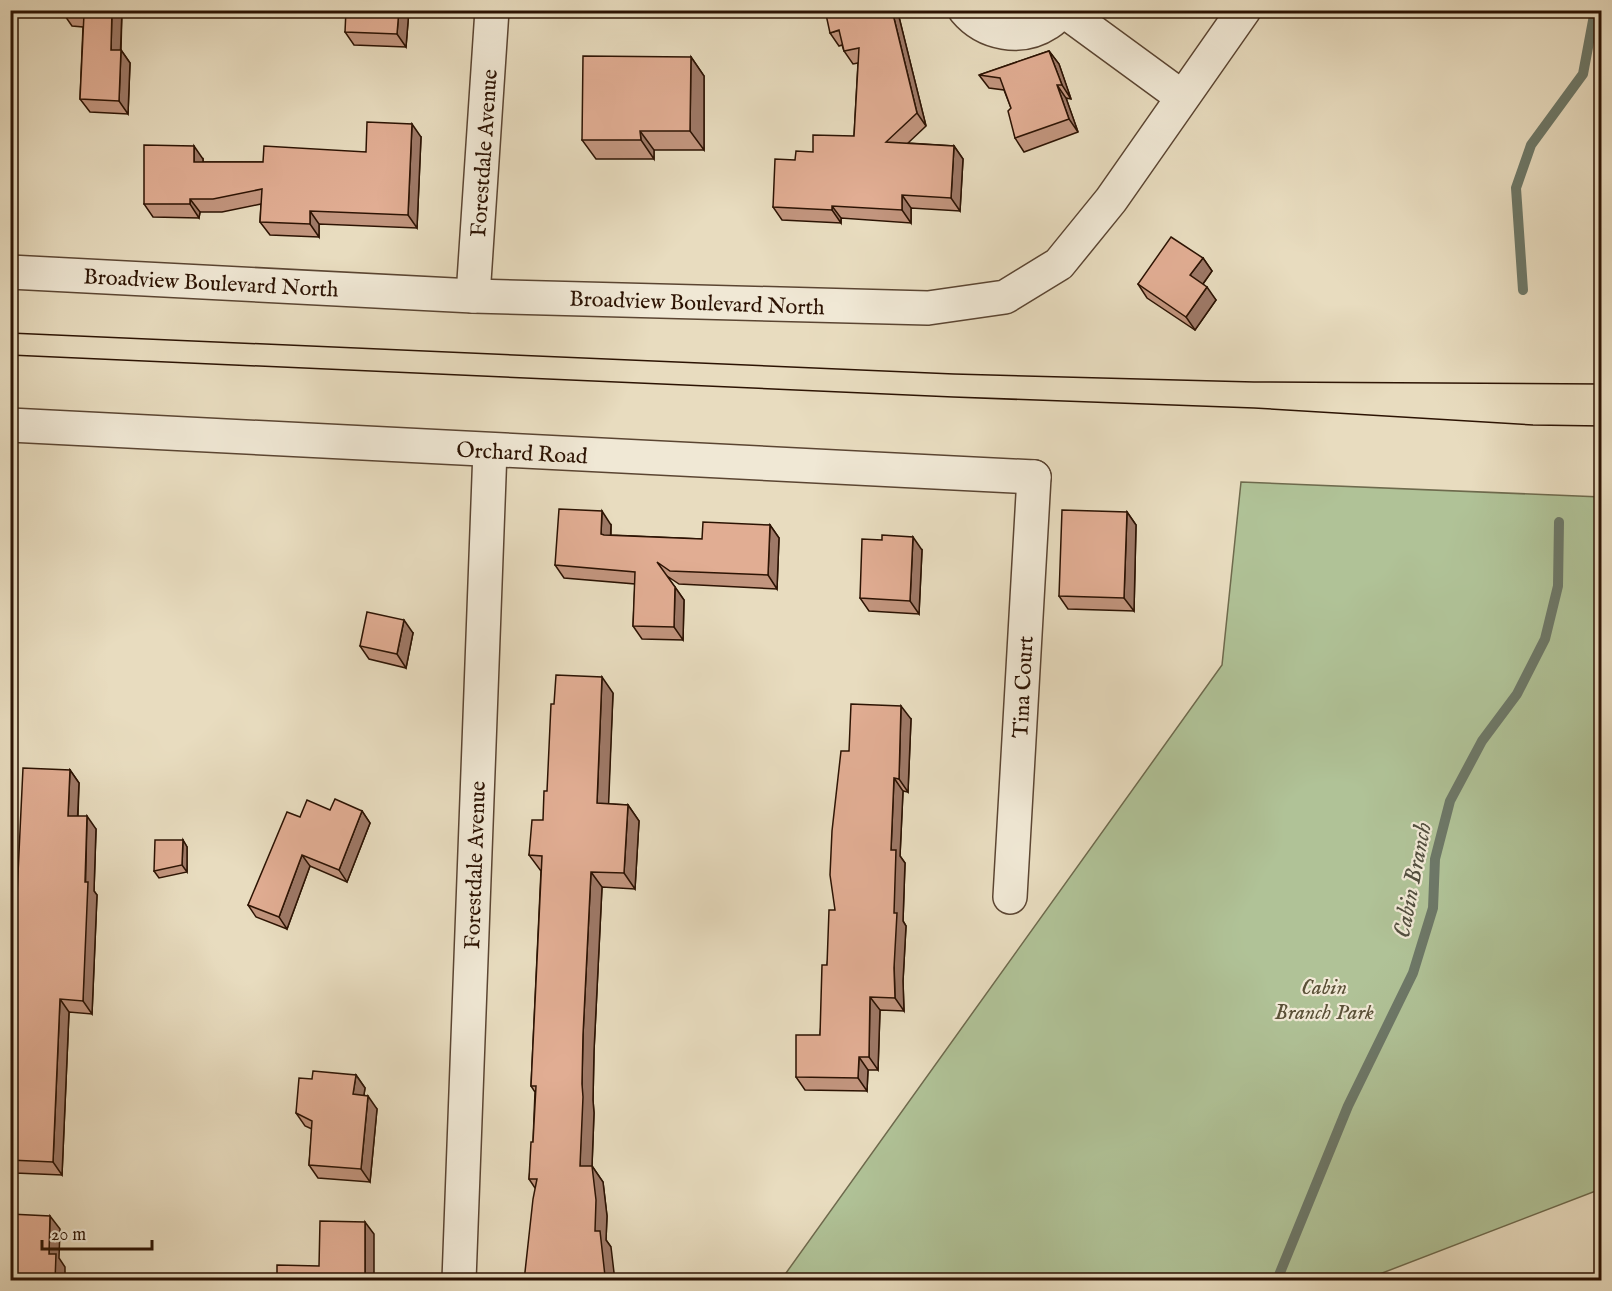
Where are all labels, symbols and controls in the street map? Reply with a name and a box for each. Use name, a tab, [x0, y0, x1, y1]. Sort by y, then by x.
street label: Forestdale Avenue	[465, 68, 505, 238]
street label: Broadview Boulevard North	[83, 263, 340, 305]
street label: Broadview Boulevard North	[569, 286, 825, 322]
street label: Orchard Road	[456, 437, 588, 471]
street label: Tina Court	[1007, 635, 1041, 739]
street label: Forestdale Avenue	[459, 780, 493, 950]
water label: Cabin Branch	[1387, 820, 1440, 941]
park label: Cabin Branch Park	[1274, 974, 1374, 1027]
scale bar	[42, 1213, 152, 1251]
text: 20 m	[51, 1224, 86, 1247]

